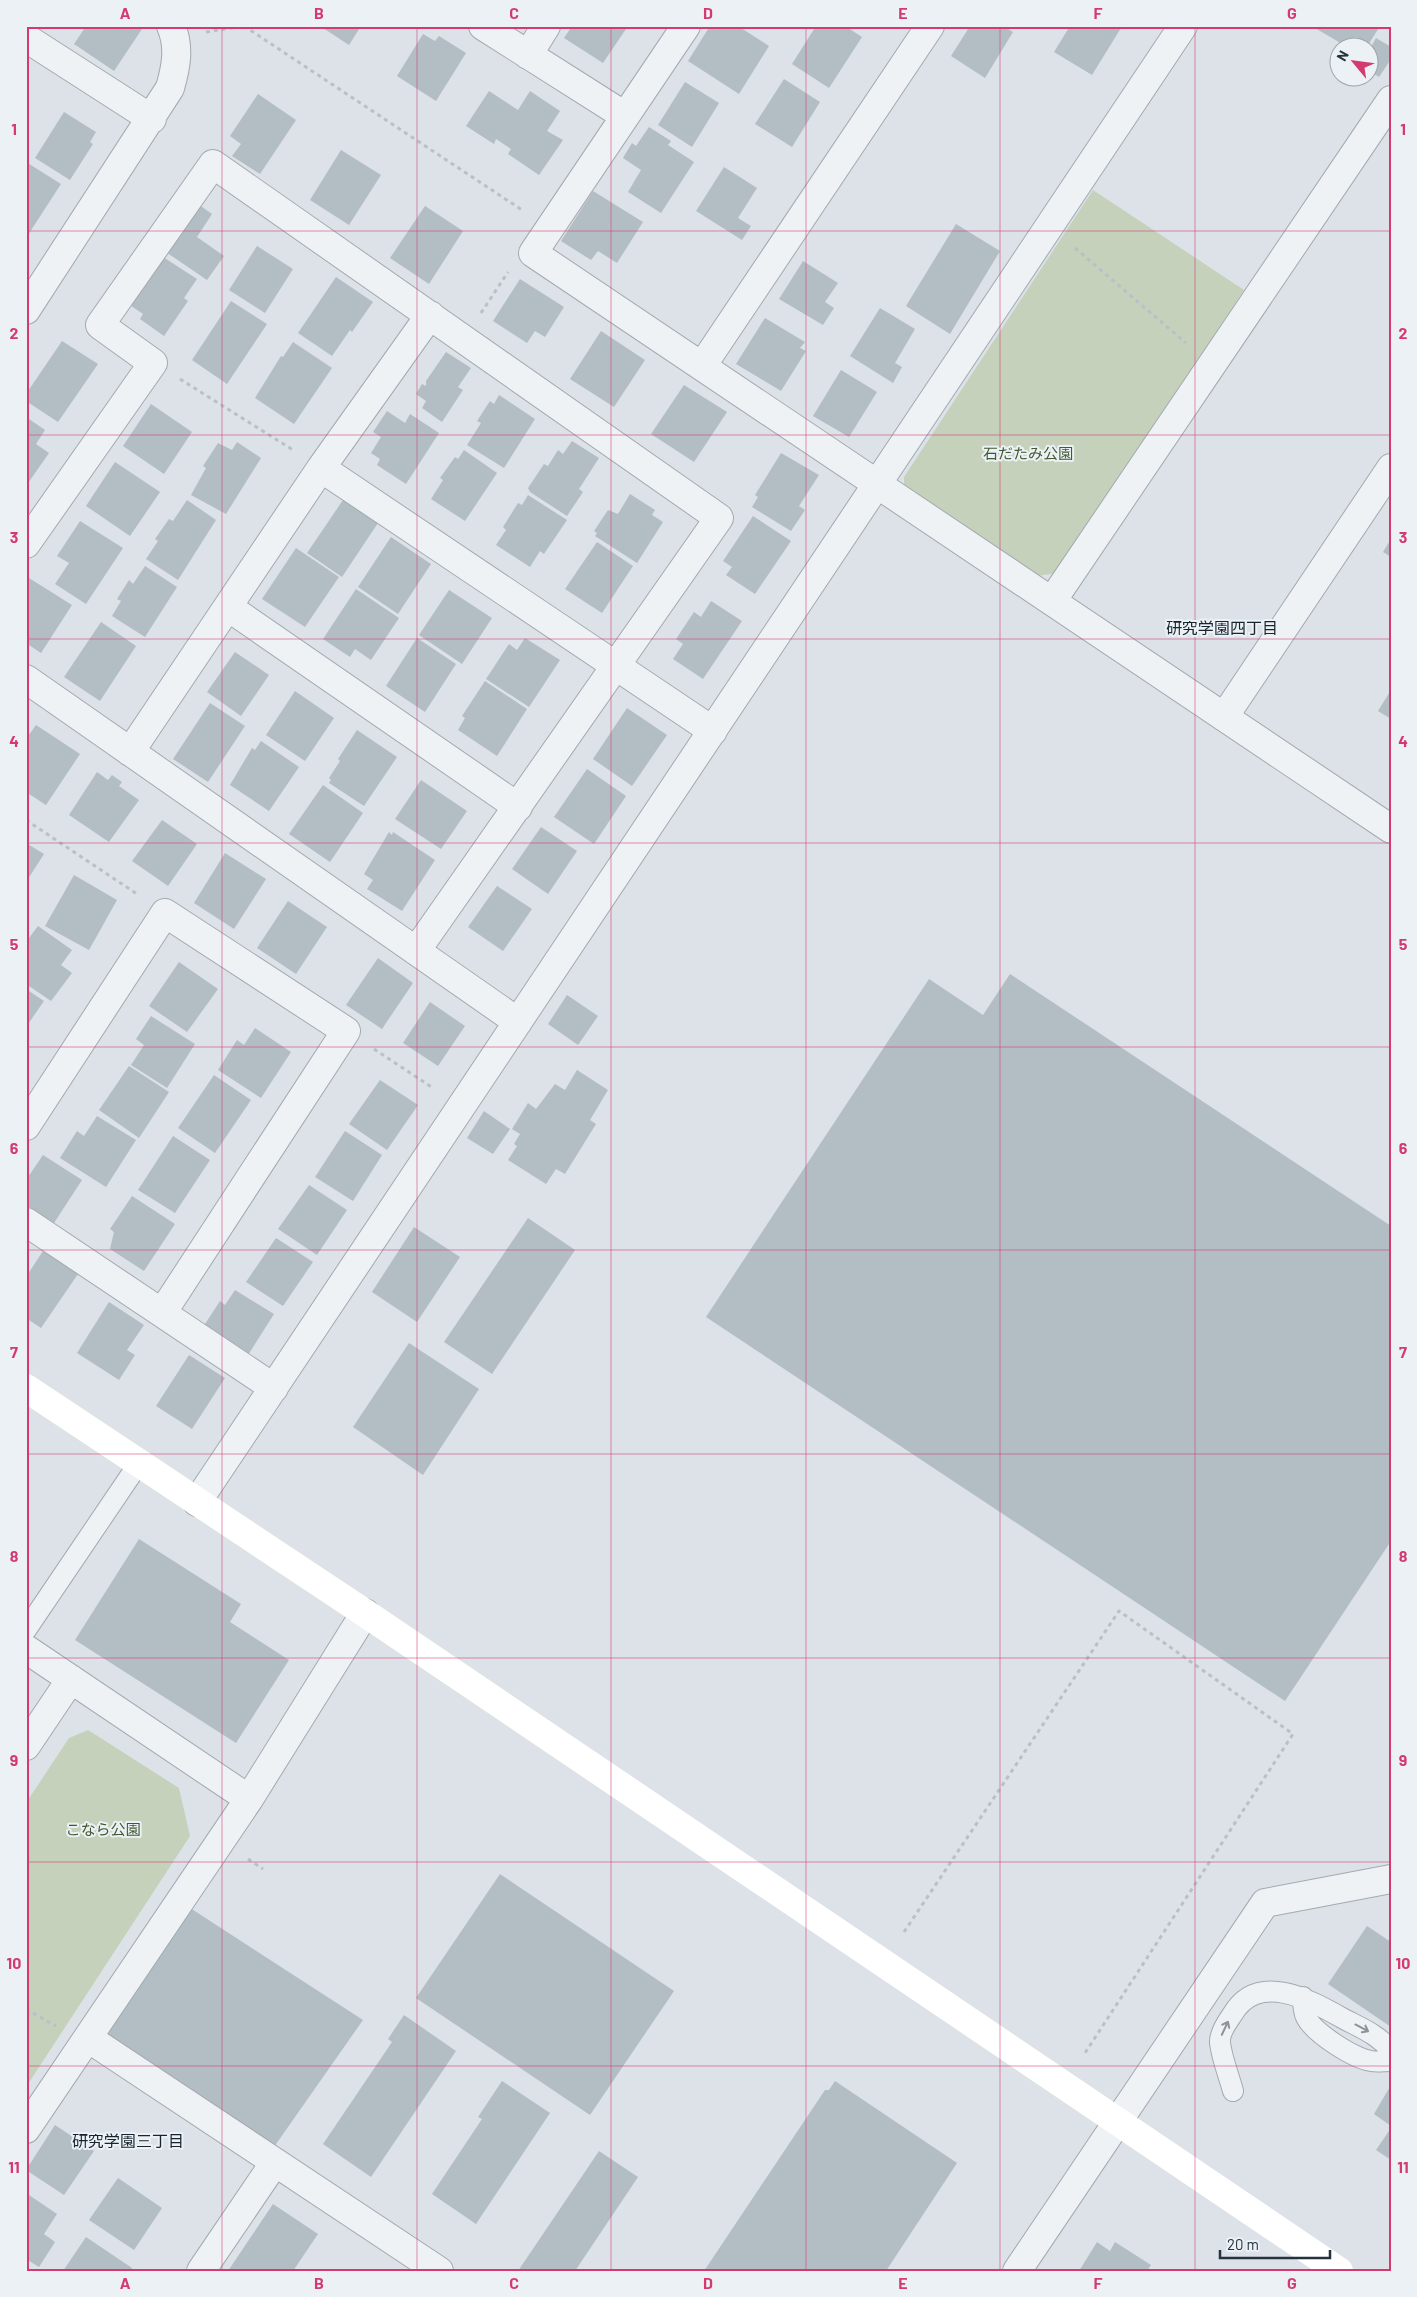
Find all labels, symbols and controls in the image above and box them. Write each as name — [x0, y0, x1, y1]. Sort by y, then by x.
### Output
text: A — [120, 3, 131, 22]
text: B — [314, 3, 324, 22]
text: C — [509, 3, 519, 22]
text: D — [703, 3, 713, 22]
text: E — [898, 3, 908, 22]
text: F — [1094, 3, 1103, 22]
text: G — [1287, 3, 1297, 22]
north arrow — [1330, 38, 1380, 88]
text: N — [1333, 47, 1352, 64]
text: 1 — [11, 119, 17, 138]
text: 1 — [1400, 119, 1406, 138]
text: 2 — [10, 323, 19, 342]
text: 2 — [1399, 323, 1408, 342]
park label: 石だたみ公園 — [983, 444, 1073, 462]
text: 3 — [10, 527, 18, 546]
text: 3 — [1399, 527, 1407, 546]
district label: 研究学園四丁目 — [1166, 618, 1278, 637]
text: 4 — [9, 731, 19, 750]
text: 4 — [1398, 731, 1408, 750]
text: 5 — [10, 934, 19, 953]
text: 5 — [1399, 934, 1408, 953]
text: 6 — [10, 1138, 19, 1157]
text: 6 — [1399, 1138, 1408, 1157]
text: 7 — [10, 1342, 18, 1361]
text: 7 — [1399, 1342, 1407, 1361]
text: 8 — [10, 1546, 19, 1565]
text: 8 — [1399, 1546, 1408, 1565]
text: 9 — [10, 1750, 18, 1769]
text: 9 — [1399, 1750, 1407, 1769]
park label: こなら公園 — [65, 1820, 141, 1838]
text: 10 — [7, 1953, 21, 1972]
text: 10 — [1396, 1953, 1410, 1972]
one-way arrow — [1221, 2021, 1231, 2036]
one-way arrow — [1354, 2024, 1369, 2034]
district label: 研究学園三丁目 — [72, 2131, 184, 2150]
text: 11 — [8, 2157, 20, 2176]
text: 11 — [1397, 2157, 1409, 2176]
scale bar — [1220, 2227, 1330, 2259]
text: 20 m — [1227, 2235, 1259, 2253]
text: A — [120, 2273, 131, 2292]
text: B — [314, 2273, 324, 2292]
text: C — [509, 2273, 519, 2292]
text: D — [703, 2273, 713, 2292]
text: E — [898, 2273, 908, 2292]
text: F — [1094, 2273, 1103, 2292]
text: G — [1287, 2273, 1297, 2292]

